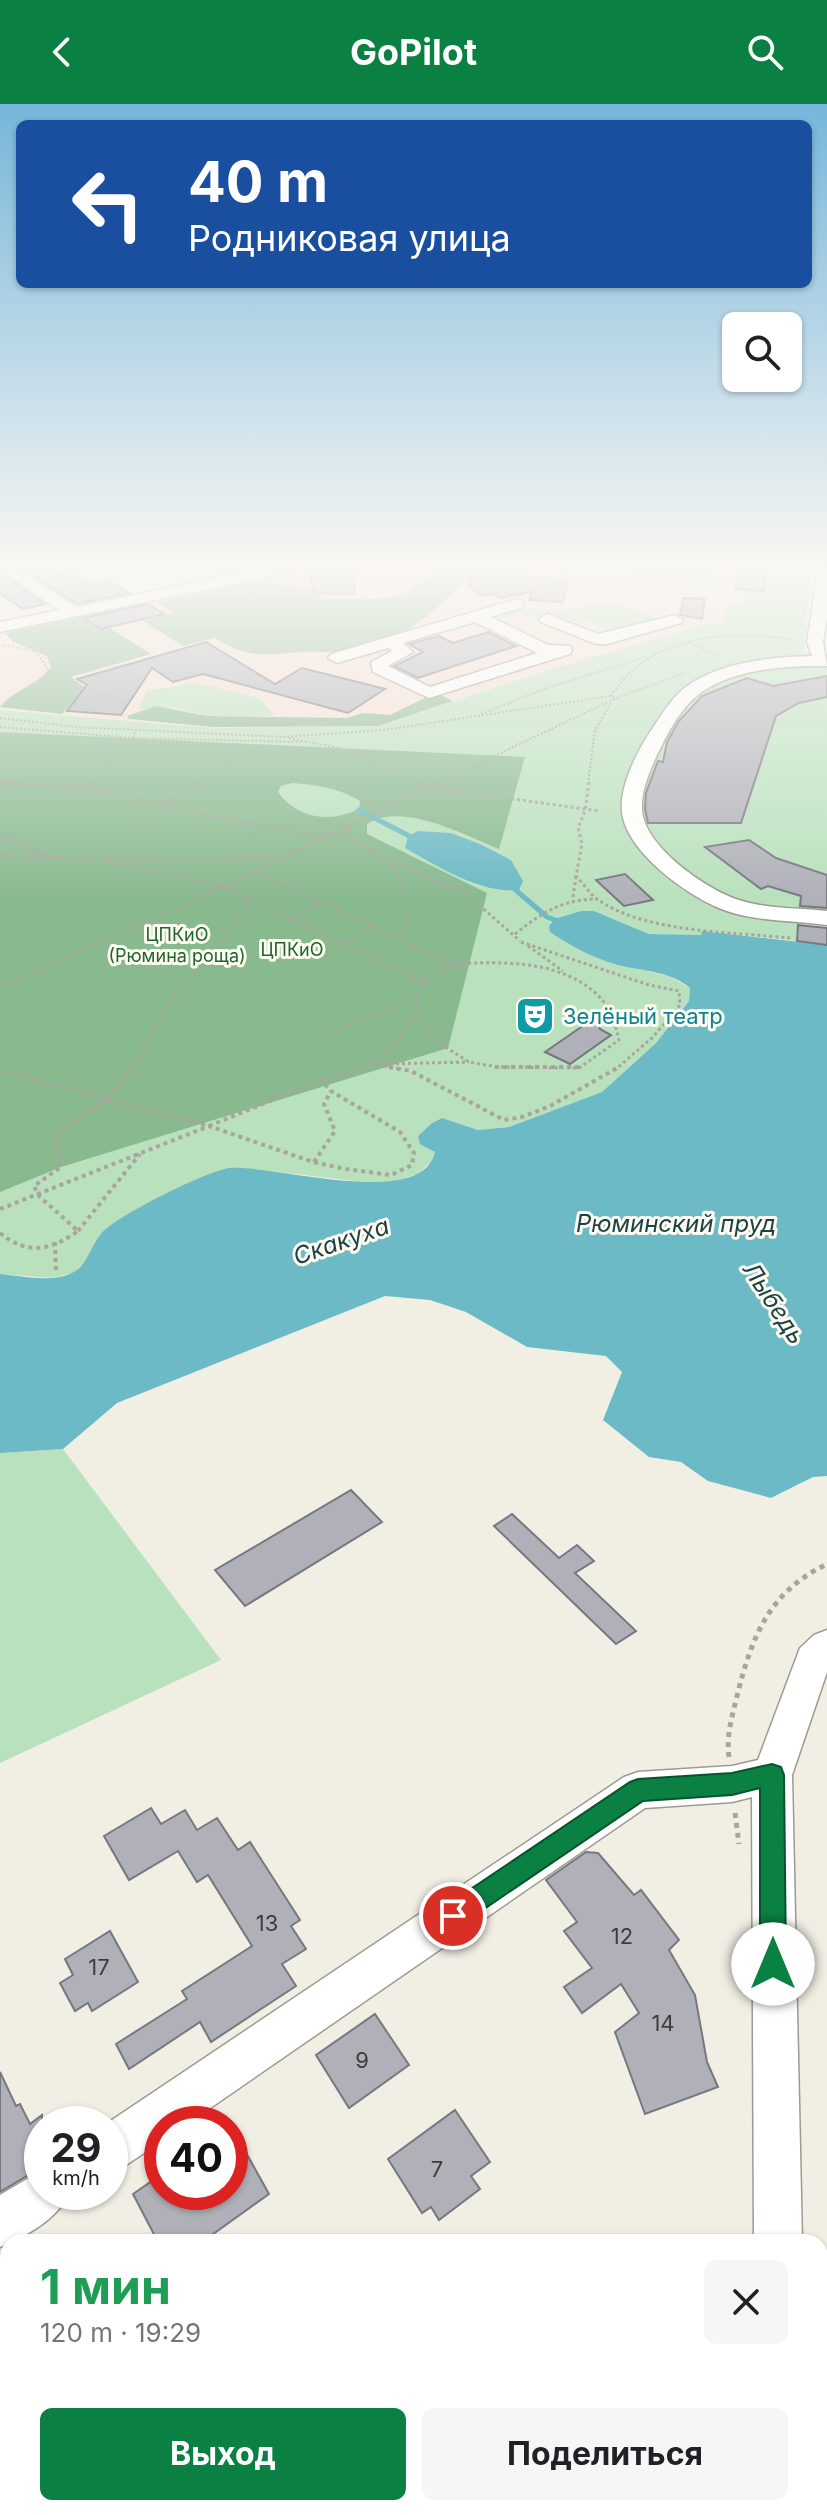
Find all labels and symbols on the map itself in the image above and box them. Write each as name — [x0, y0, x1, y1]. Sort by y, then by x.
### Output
park label: ЦПКиО (Рюмина роща) — [108, 924, 246, 966]
park label: ЦПКиО — [261, 939, 323, 960]
theatre icon: Зелёный театр — [514, 995, 556, 1037]
place label: Зелёный театр — [563, 1003, 723, 1029]
water label: Рюминский пруд — [576, 1209, 776, 1238]
water label: Скакуха — [289, 1211, 393, 1271]
water label: Лыбедь — [737, 1256, 811, 1350]
pin — [419, 1882, 487, 1950]
house number: 13 — [256, 1910, 278, 1936]
position arrow — [731, 1922, 815, 2006]
house number: 12 — [611, 1923, 633, 1949]
house number: 17 — [88, 1954, 110, 1980]
house number: 14 — [651, 2010, 675, 2036]
house number: 9 — [355, 2047, 369, 2073]
speed limit sign: 40 — [144, 2106, 248, 2210]
house number: 7 — [431, 2156, 443, 2182]

